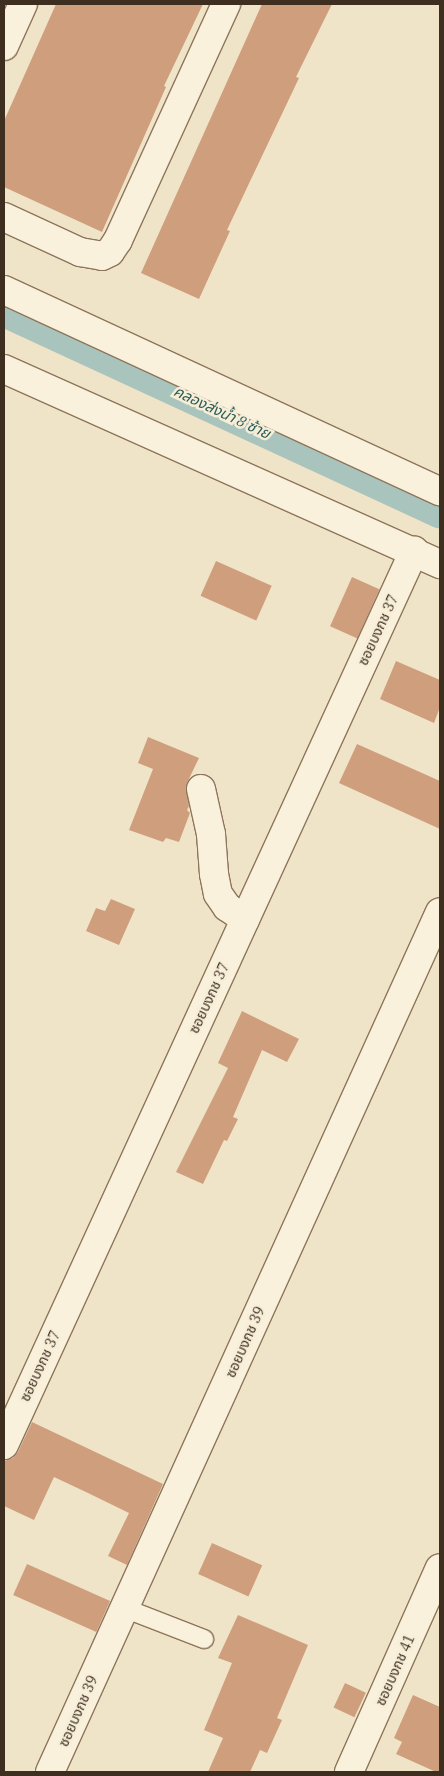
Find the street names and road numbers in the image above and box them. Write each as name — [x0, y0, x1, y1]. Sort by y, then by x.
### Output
street label: ซอยบงกช 37 — [354, 592, 402, 668]
street label: ซอยบงกช 37 — [185, 960, 233, 1036]
street label: ซอยบงกช 39 — [222, 1304, 268, 1380]
street label: ซอยบงกช 37 — [16, 1328, 64, 1404]
street label: ซอยบงกช 41 — [372, 1632, 418, 1708]
street label: ซอยบงกช 39 — [55, 1673, 101, 1749]

